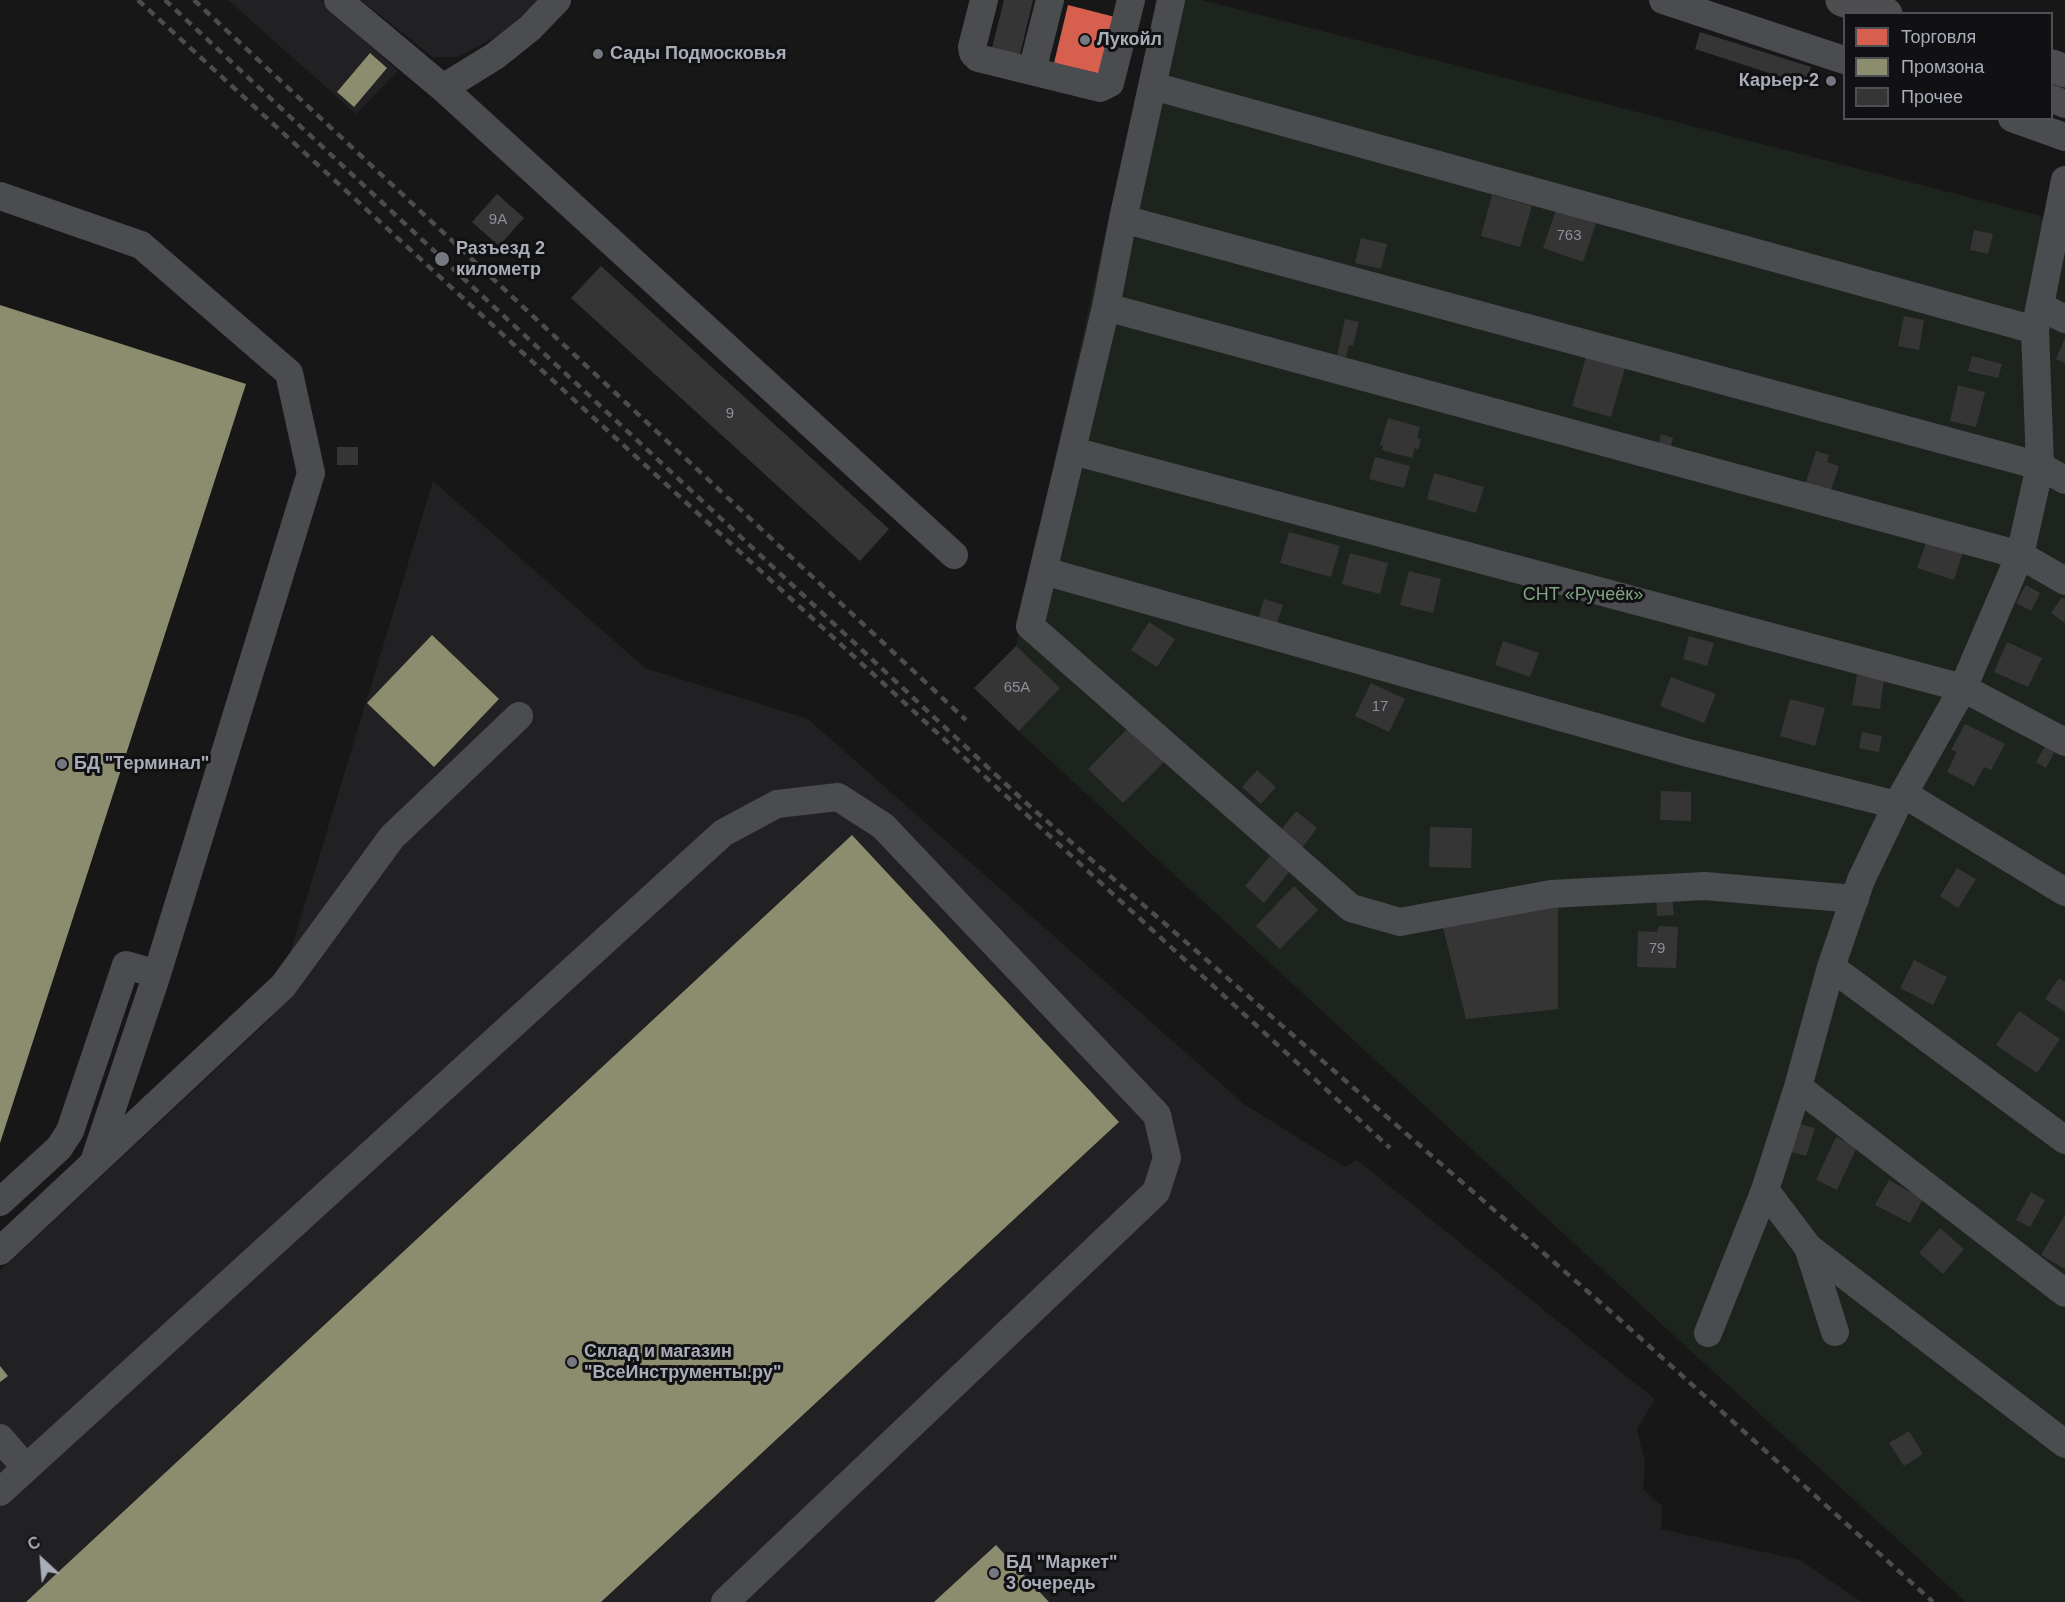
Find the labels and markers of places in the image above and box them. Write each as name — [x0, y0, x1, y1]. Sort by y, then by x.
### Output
place label: Лукойл — [1097, 29, 1162, 51]
marker: Лукойл — [1078, 33, 1092, 47]
place label: Сады Подмосковья — [610, 43, 786, 65]
marker: Сады Подмосковья — [591, 47, 605, 61]
place label: Карьер-2 — [1739, 70, 1819, 92]
marker: Карьер-2 — [1824, 74, 1838, 88]
place label: Разъезд 2 километр — [456, 238, 545, 280]
marker: Разъезд 2 километр — [433, 250, 451, 268]
place label: БД "Терминал" — [74, 753, 209, 775]
marker: БД "Терминал" — [55, 757, 69, 771]
place label: Склад и магазин "ВсеИнструменты.ру" — [584, 1341, 781, 1384]
marker: Склад и магазин "ВсеИнструменты.ру" — [565, 1355, 579, 1369]
place label: БД "Маркет" 3 очередь — [1006, 1552, 1118, 1594]
marker: БД "Маркет" 3 очередь — [987, 1566, 1001, 1580]

